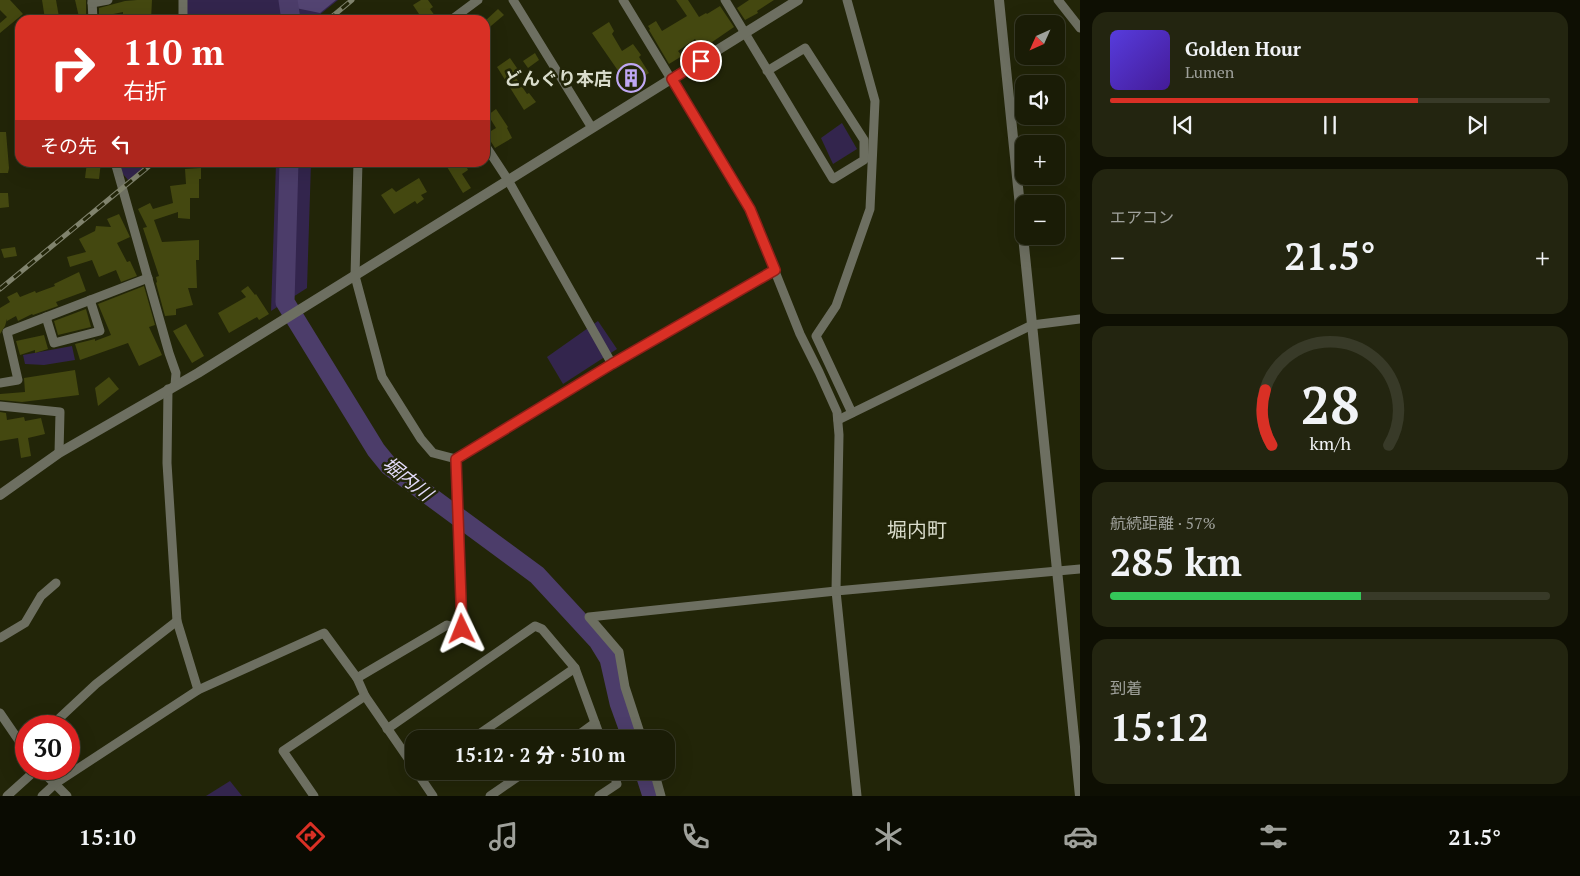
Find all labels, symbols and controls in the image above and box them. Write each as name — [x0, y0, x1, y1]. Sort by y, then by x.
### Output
north arrow — [1015, 15, 1065, 65]
map controls — [1015, 15, 1065, 245]
text: 110 m — [123, 29, 224, 75]
icon: right — [40, 35, 105, 100]
text: Golden Hour — [1185, 36, 1301, 61]
pin — [680, 40, 722, 82]
icon: arrive — [687, 47, 715, 75]
text: Lumen — [1185, 61, 1234, 83]
building icon: どんぐり本店 — [616, 63, 646, 93]
place label: どんぐり本店 — [504, 66, 612, 90]
button: sound — [1015, 75, 1065, 125]
text: 右折 — [123, 76, 167, 105]
icon: previous — [1169, 111, 1197, 139]
icon: pause — [1316, 111, 1344, 139]
icon: next — [1463, 111, 1491, 139]
icon: left — [107, 130, 135, 158]
text: その先 — [40, 133, 97, 158]
button: + — [1015, 135, 1065, 185]
button: − — [1015, 195, 1065, 245]
text: エアコン — [1110, 206, 1174, 228]
text: 21.5° — [1284, 231, 1376, 281]
text: − — [1110, 239, 1125, 276]
text: + — [1535, 239, 1550, 276]
text: 28 — [1301, 370, 1359, 439]
text: km/h — [1309, 431, 1351, 455]
water label: 堀内川 — [378, 450, 440, 507]
text: 航続距離 · 57% — [1110, 512, 1216, 534]
district label: 堀内町 — [887, 516, 947, 543]
text: 285 km — [1110, 537, 1242, 587]
position arrow — [435, 602, 487, 654]
text: 到着 — [1110, 677, 1142, 699]
text: 15:12 — [1110, 702, 1209, 752]
speed limit sign: 30 — [15, 715, 80, 780]
text: 15:12 · 2 分 · 510 m — [455, 742, 625, 767]
icon: directions — [293, 819, 328, 854]
icon: music — [486, 819, 521, 854]
icon: phone — [678, 819, 713, 854]
icon: climate — [871, 819, 906, 854]
icon: car — [1063, 819, 1098, 854]
icon: filters — [1256, 819, 1291, 854]
text: 15:10 — [79, 822, 136, 851]
text: 21.5° — [1448, 822, 1501, 851]

